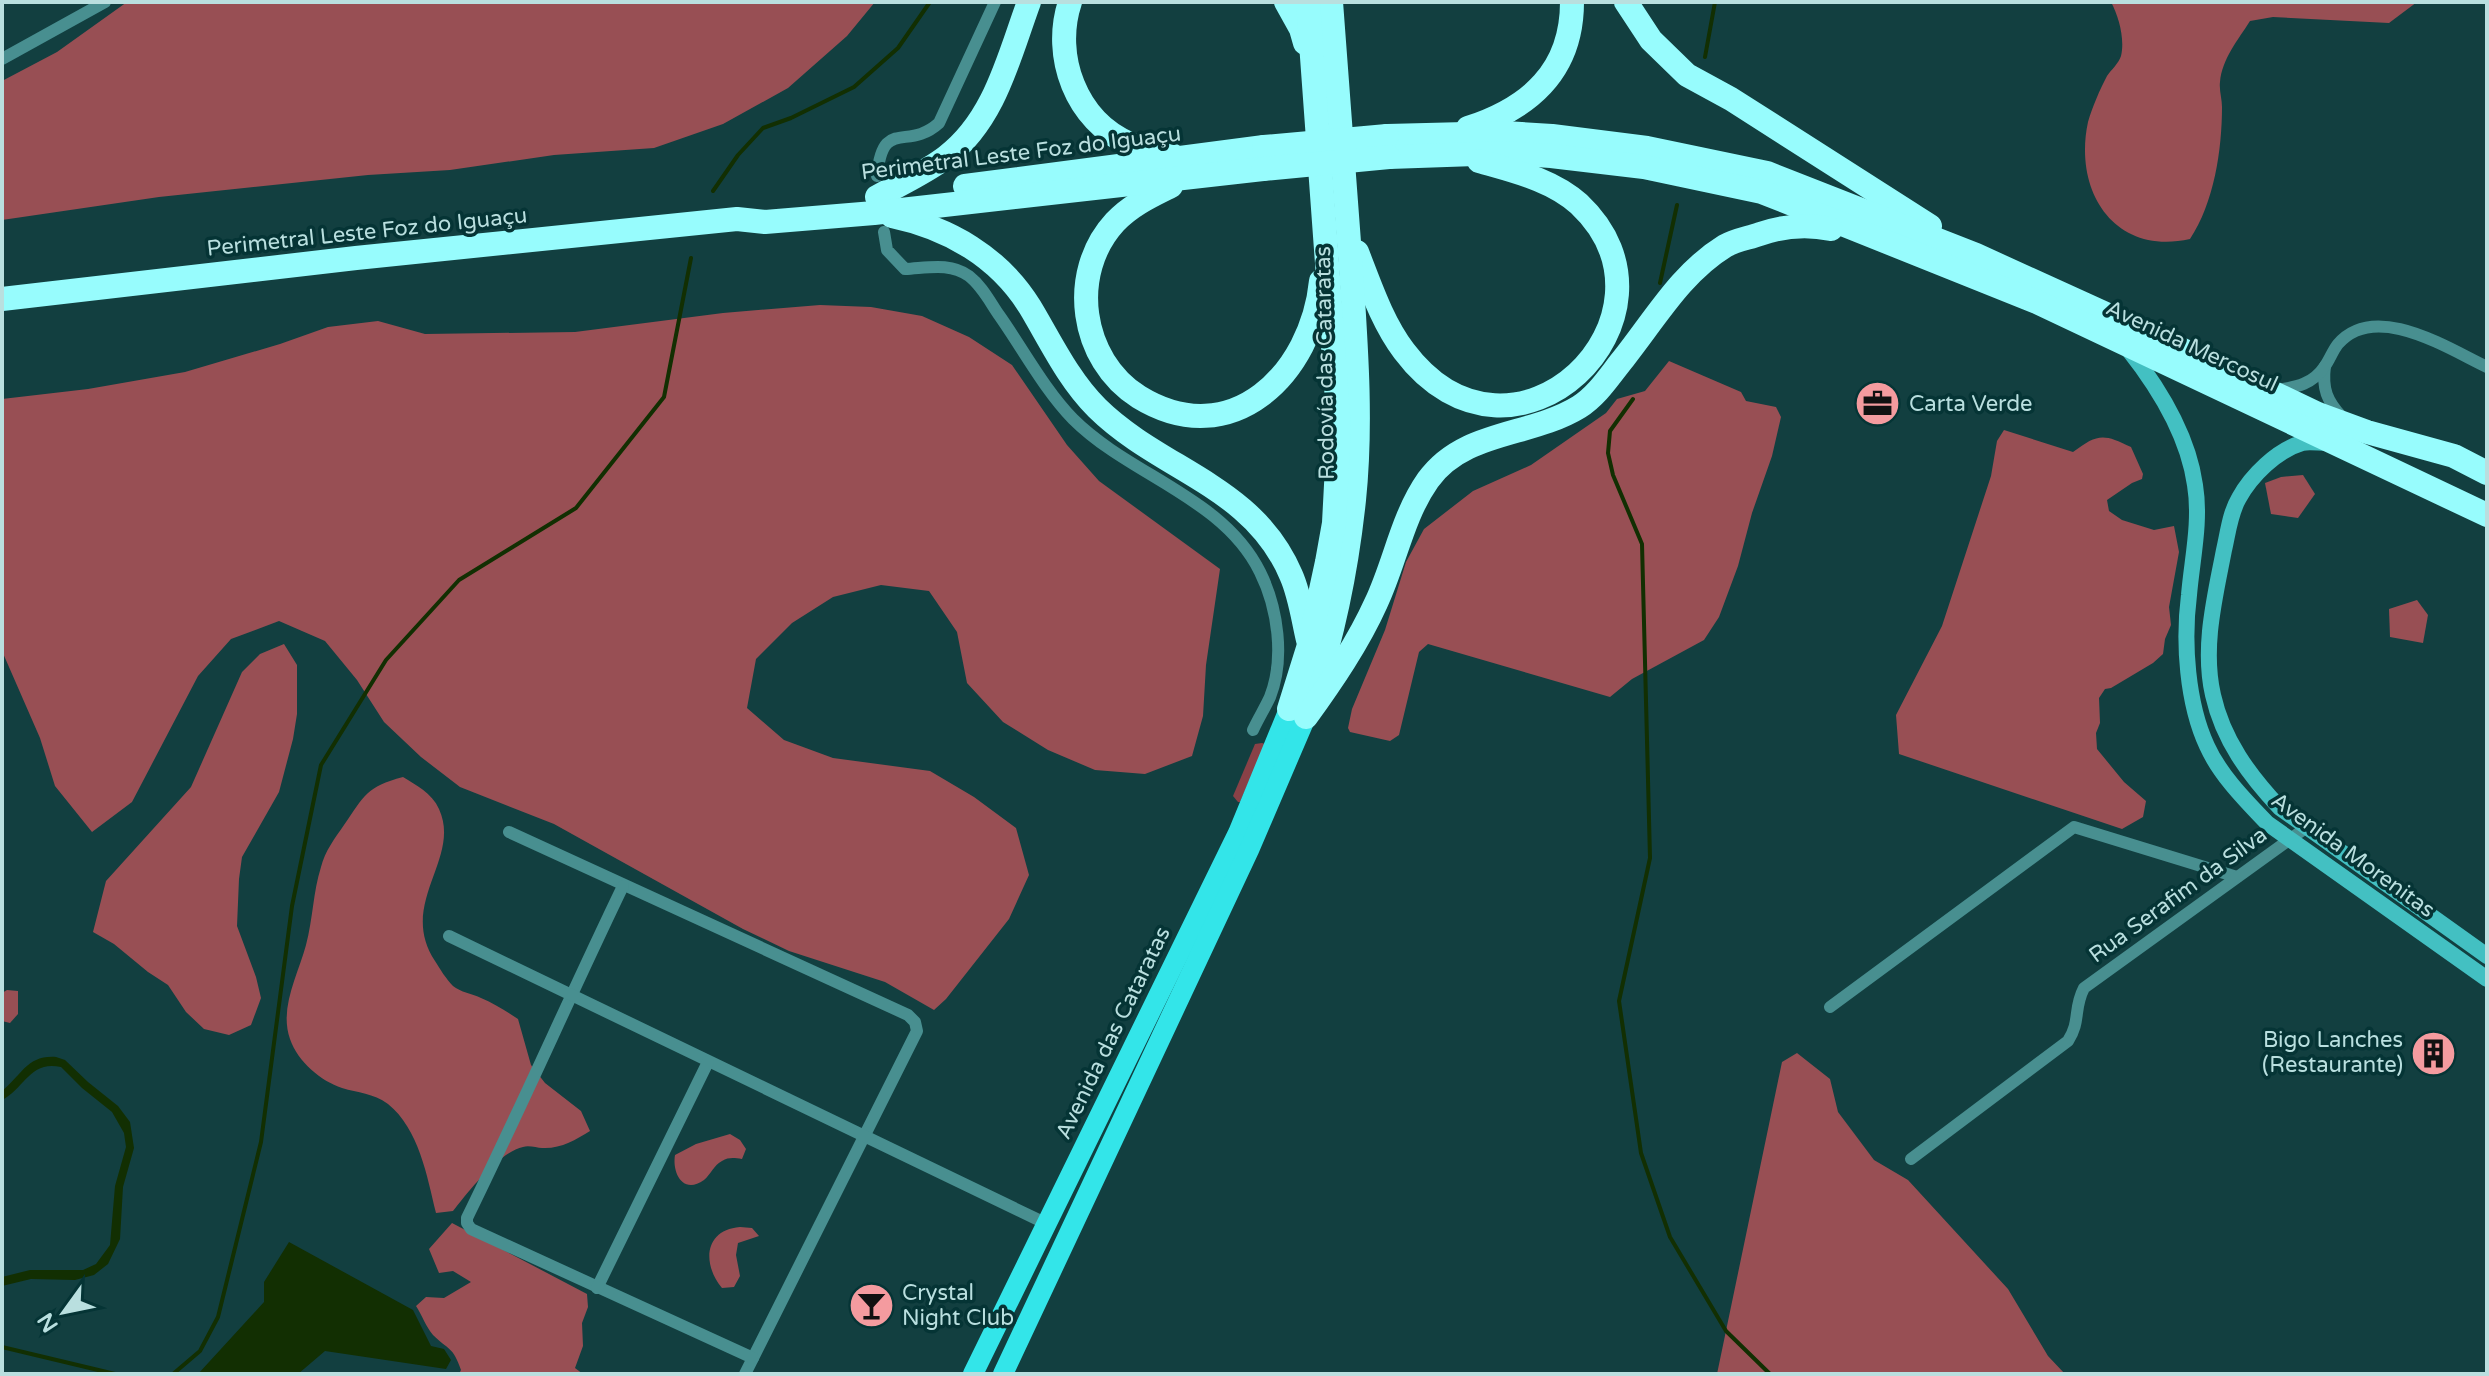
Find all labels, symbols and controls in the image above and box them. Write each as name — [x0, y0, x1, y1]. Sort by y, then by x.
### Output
street label: Perimetral Leste Foz do Iguaçu — [860, 120, 1182, 186]
street label: Perimetral Leste Foz do Iguaçu — [205, 202, 529, 262]
street label: Rodovía das Cataratas — [1310, 246, 1340, 480]
street label: Avenida Mercosul — [2102, 295, 2282, 397]
office icon: Carta Verde — [1854, 380, 1902, 428]
place label: Carta Verde — [1909, 391, 2033, 417]
street label: Avenida Morenitas — [2266, 787, 2440, 923]
street label: Rua Serafim da Silva — [2084, 822, 2272, 968]
street label: Avenida das Cataratas — [1050, 923, 1176, 1143]
place label: Bigo Lanches (Restaurante) — [2262, 1027, 2403, 1078]
building icon: Bigo Lanches (Restaurante) — [2410, 1029, 2458, 1077]
north arrow — [24, 1272, 104, 1352]
place label: Crystal Night Club — [902, 1280, 1014, 1331]
bar icon: Crystal Night Club — [847, 1282, 895, 1330]
text: N — [32, 1308, 64, 1337]

